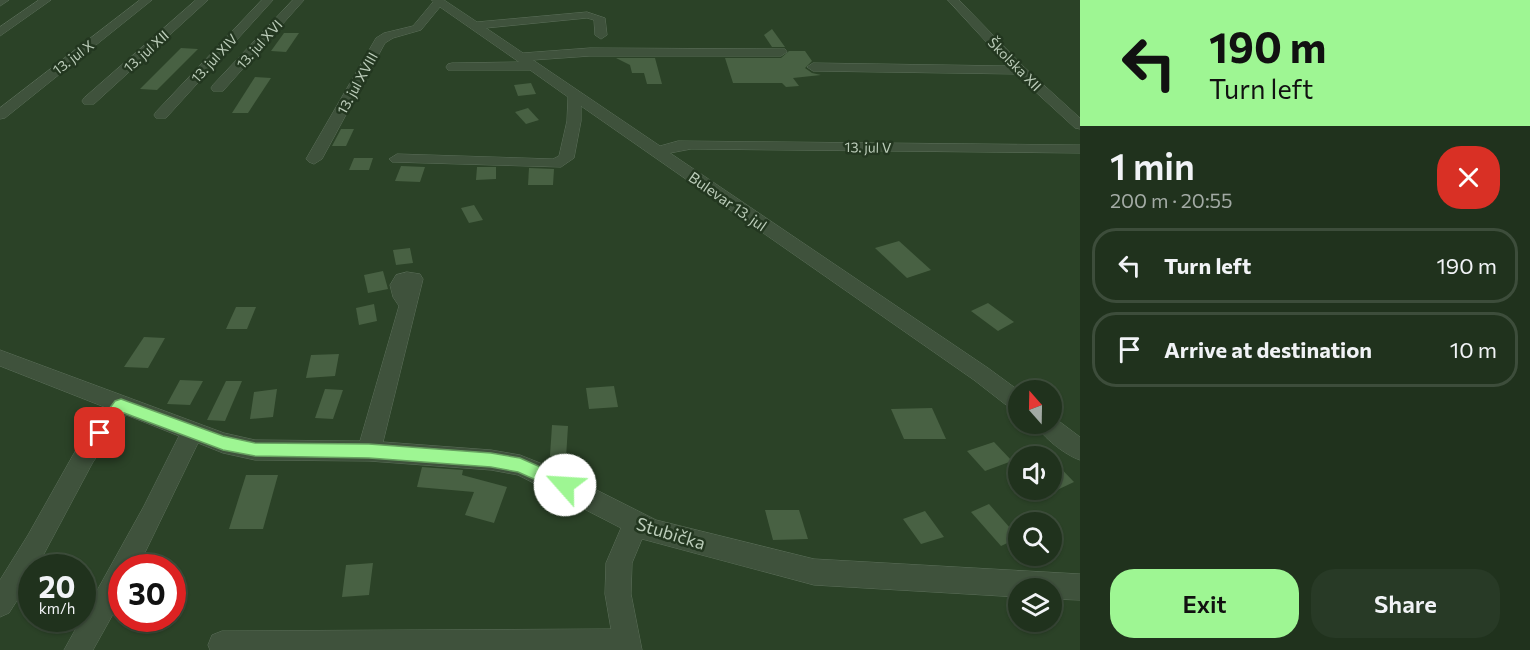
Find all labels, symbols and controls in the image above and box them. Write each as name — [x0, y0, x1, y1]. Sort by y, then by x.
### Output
street label: 13. jul XVI — [232, 16, 286, 72]
text: 190 m — [1209, 20, 1327, 72]
icon: left — [1110, 24, 1188, 102]
street label: 13. jul XII — [120, 26, 172, 76]
street label: 13. jul XIV — [187, 30, 241, 86]
street label: Školska XII — [985, 34, 1045, 94]
street label: 13. jul X — [49, 36, 97, 78]
street label: 13. jul XVIII — [333, 49, 381, 117]
text: Turn left — [1209, 72, 1313, 105]
street label: 13. jul V — [844, 138, 892, 156]
text: 1 min — [1110, 143, 1195, 187]
button: close — [1437, 146, 1500, 209]
street label: Bulevar 13. jul — [686, 168, 770, 234]
text: 200 m · 20:55 — [1110, 188, 1233, 212]
icon: left — [1113, 249, 1146, 282]
text: Turn left — [1164, 252, 1251, 279]
text: 190 m — [1436, 252, 1497, 279]
icon: arrive — [1113, 333, 1146, 366]
text: Arrive at destination — [1164, 336, 1372, 363]
text: 10 m — [1450, 336, 1497, 363]
north arrow — [1008, 380, 1062, 434]
map controls — [1008, 380, 1062, 632]
pin — [74, 407, 125, 458]
icon: arrive — [83, 416, 116, 449]
button: sound — [1008, 446, 1062, 500]
position arrow — [533, 453, 597, 517]
street label: Stubička — [634, 512, 708, 554]
button: search — [1008, 512, 1062, 566]
speed limit sign: 30 — [108, 554, 186, 632]
text: 20 — [39, 567, 75, 604]
button: Exit — [1110, 569, 1299, 638]
button: Share — [1311, 569, 1500, 638]
button: layers — [1008, 578, 1062, 632]
text: km/h — [39, 599, 75, 617]

